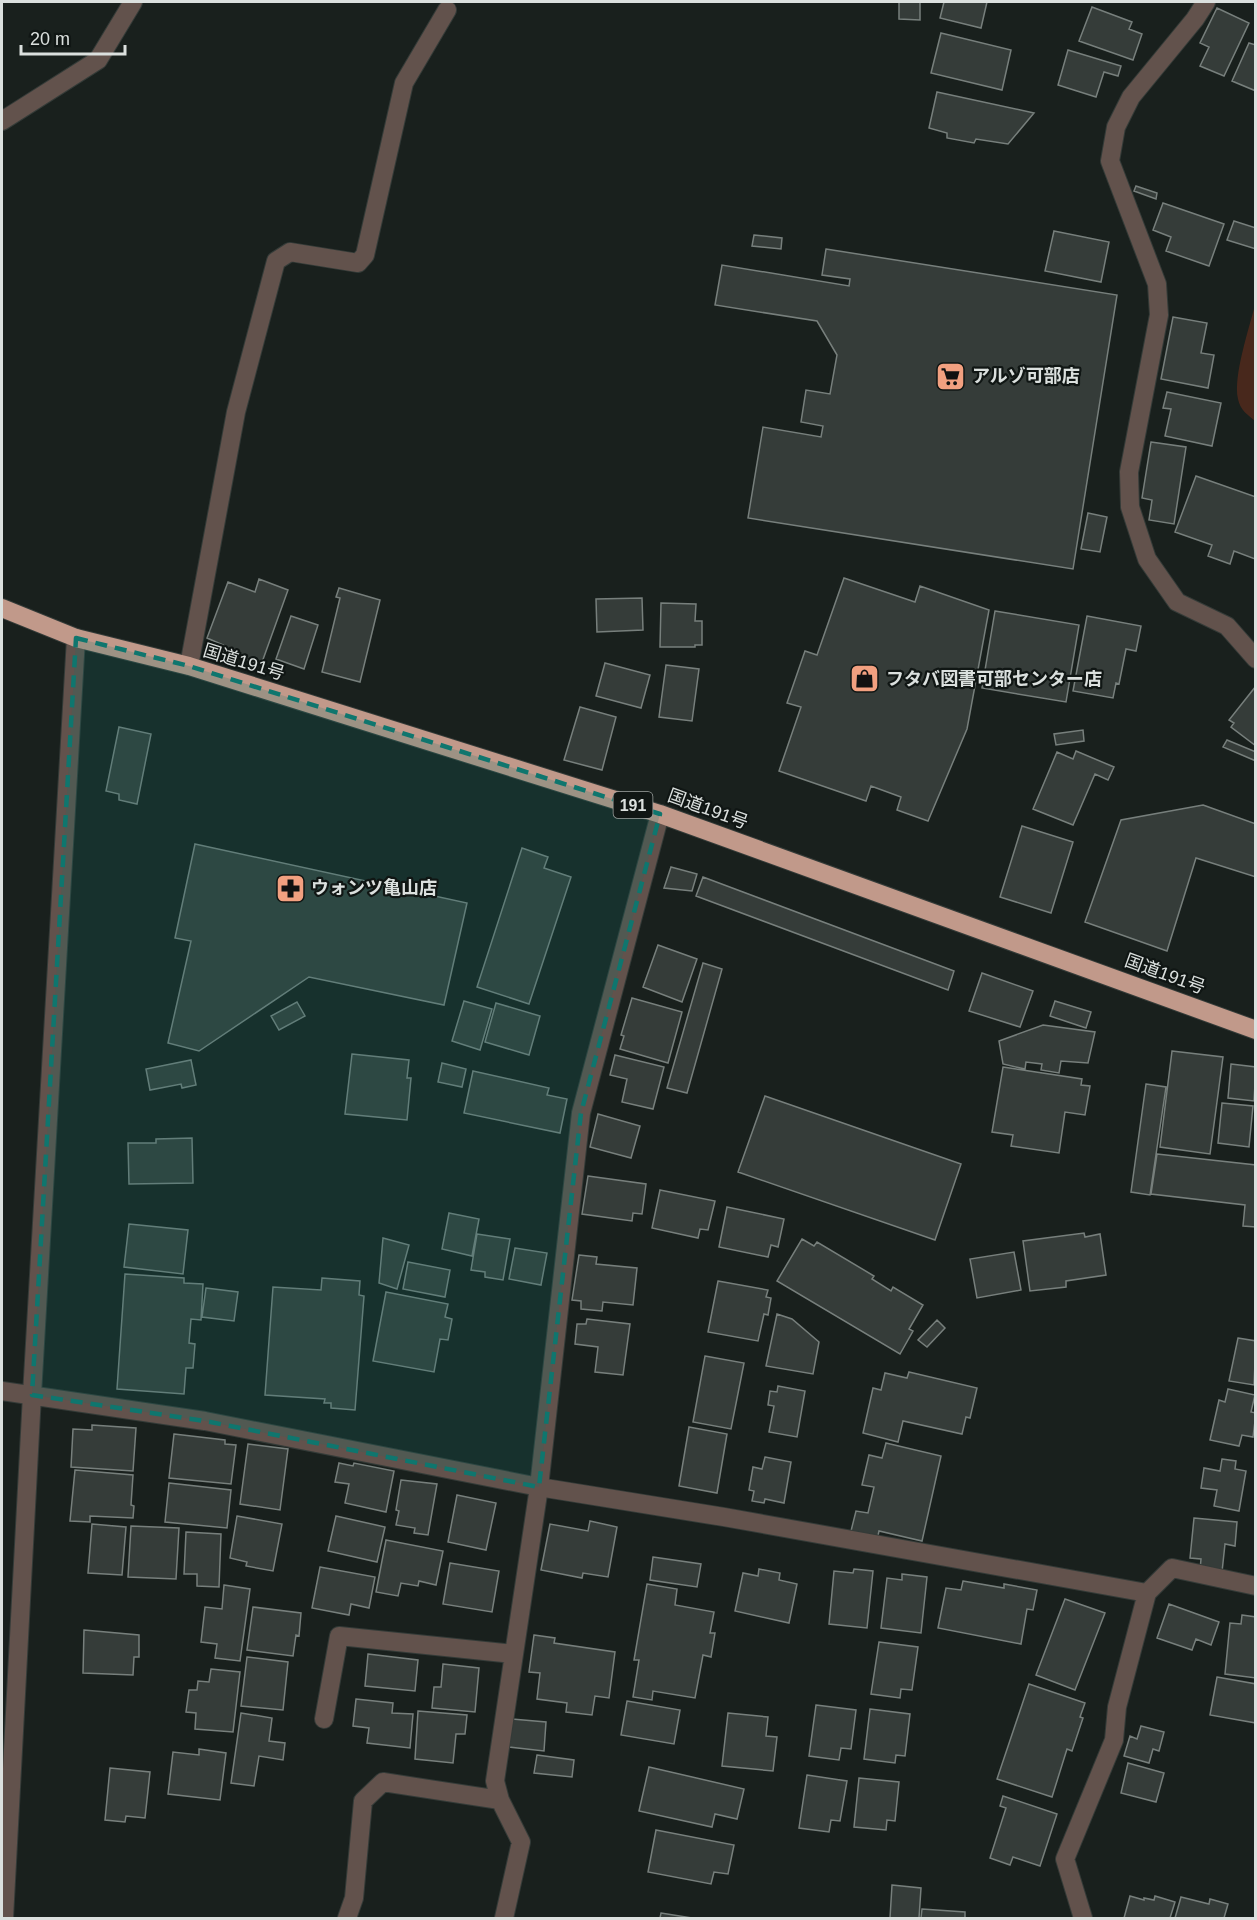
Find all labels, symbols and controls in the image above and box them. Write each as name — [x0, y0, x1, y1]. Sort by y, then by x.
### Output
scale bar — [21, 18, 124, 56]
text: 20 m — [30, 29, 70, 49]
supermarket icon: アルゾ可部店 — [935, 360, 967, 392]
place label: アルゾ可部店 — [972, 366, 1080, 386]
street label: 国道191号 — [201, 640, 287, 684]
shop icon: フタバ図書可部センター店 — [849, 663, 881, 695]
place label: フタバ図書可部センター店 — [886, 669, 1102, 689]
street label: 国道191号 — [665, 785, 751, 833]
road number: 191 — [614, 792, 652, 818]
pharmacy icon: ウォンツ亀山店 — [274, 872, 306, 904]
place label: ウォンツ亀山店 — [311, 877, 437, 898]
street label: 国道191号 — [1122, 950, 1208, 998]

